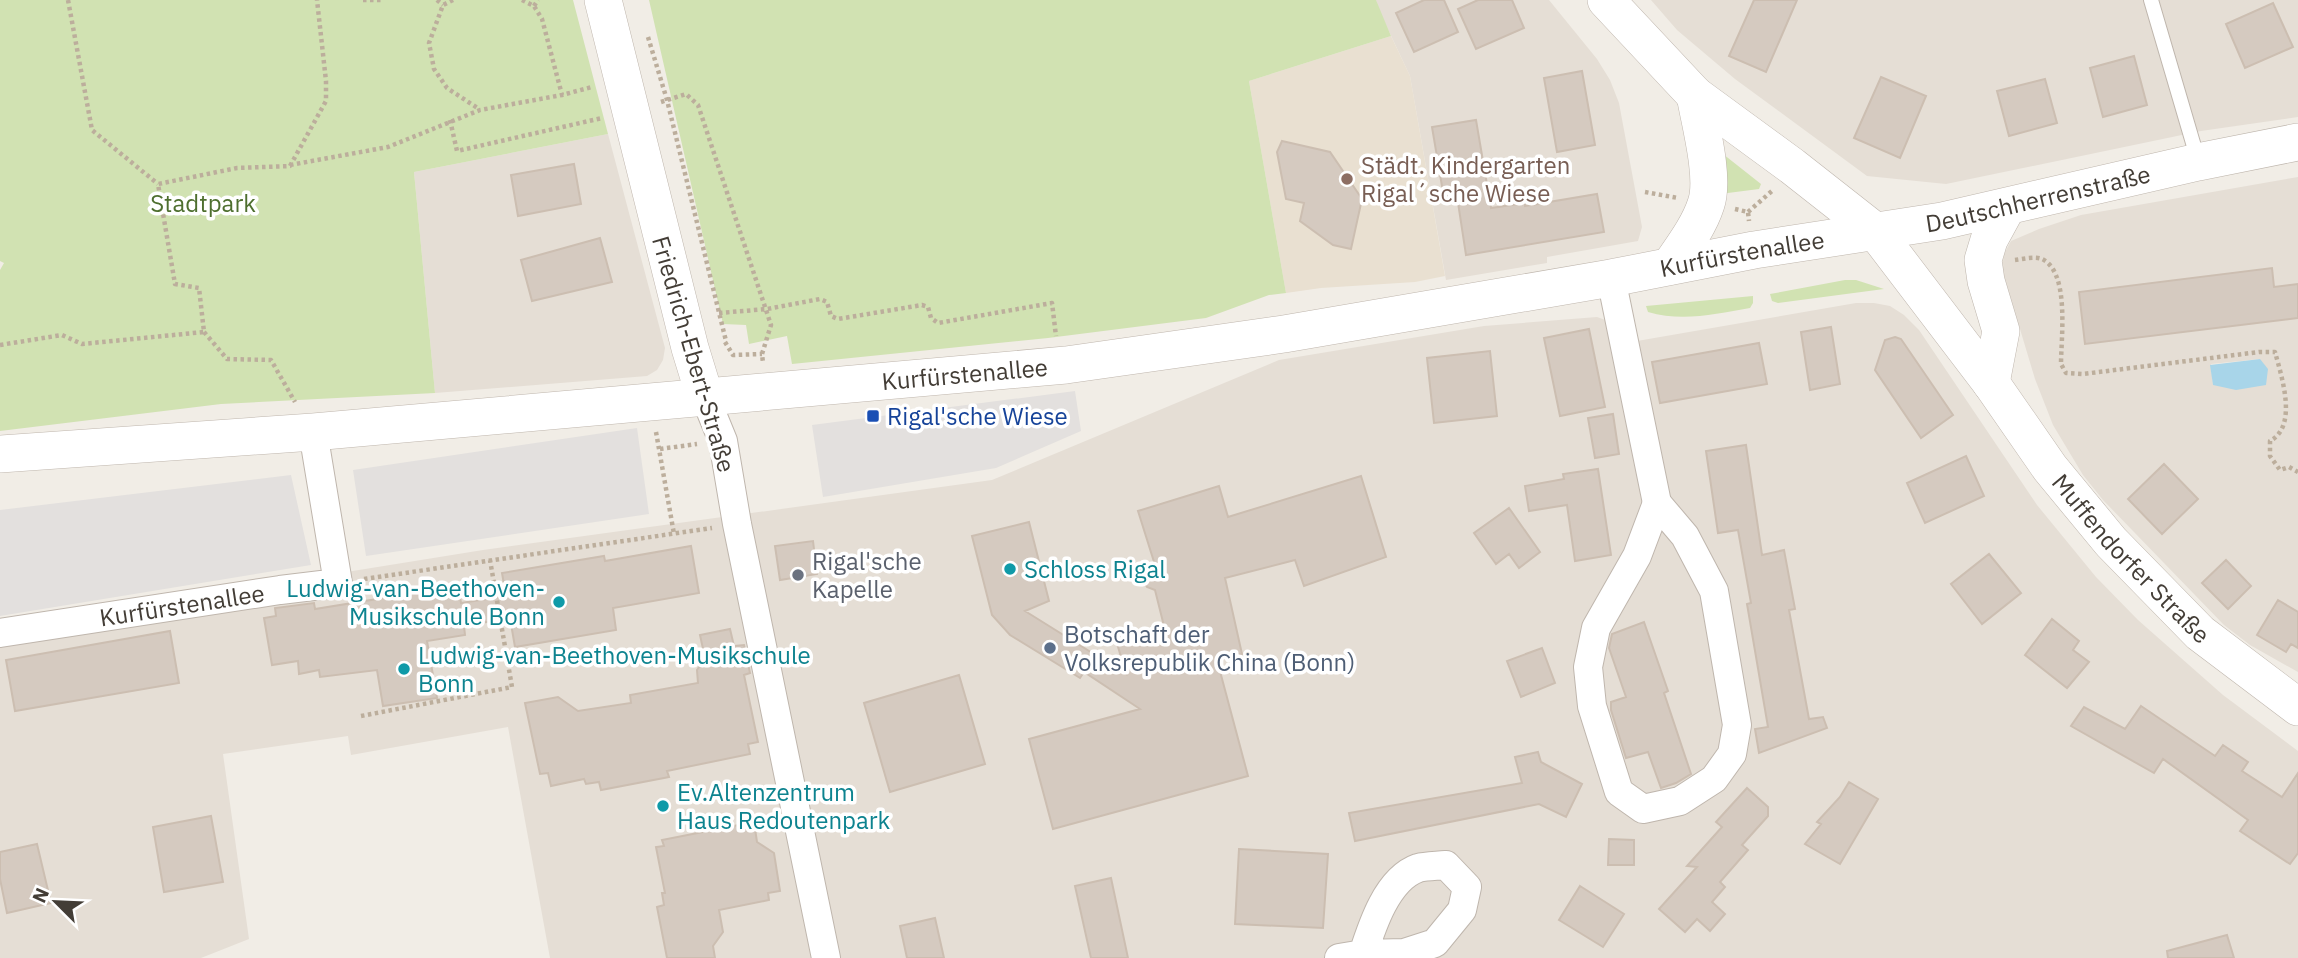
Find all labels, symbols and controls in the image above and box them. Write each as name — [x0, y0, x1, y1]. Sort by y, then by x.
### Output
place label: Städt. Kindergarten Rigal´sche Wiese — [1361, 149, 1570, 209]
street label: Deutschherrenstraße — [1923, 157, 2154, 239]
marker: Städt. Kindergarten Rigal´sche Wiese — [1339, 171, 1355, 187]
park label: Stadtpark — [150, 187, 256, 219]
street label: Kurfürstenallee — [1657, 223, 1826, 284]
street label: Friedrich-Ebert-Straße — [645, 232, 743, 476]
street label: Kurfürstenallee — [880, 351, 1049, 397]
place label: Rigal'sche Wiese — [887, 400, 1068, 432]
marker: Rigal'sche Wiese — [865, 408, 881, 424]
street label: Muffendorfer Straße — [2045, 467, 2216, 651]
place label: Rigal'sche Kapelle — [812, 545, 922, 605]
place label: Schloss Rigal — [1024, 553, 1166, 585]
marker: Schloss Rigal — [1002, 561, 1018, 577]
marker: Rigal'sche Kapelle — [790, 567, 806, 583]
place label: Ludwig-van-Beethoven- Musikschule Bonn — [286, 572, 545, 632]
street label: Kurfürstenallee — [97, 577, 267, 634]
marker: Ludwig-van-Beethoven- Musikschule Bonn — [551, 594, 567, 610]
place label: Botschaft der Volksrepublik China (Bonn) — [1064, 618, 1355, 678]
place label: Ludwig-van-Beethoven-Musikschule Bonn — [418, 639, 811, 699]
marker: Botschaft der Volksrepublik China (Bonn) — [1042, 640, 1058, 656]
marker: Ludwig-van-Beethoven-Musikschule Bonn — [396, 661, 412, 677]
place label: Ev.Altenzentrum Haus Redoutenpark — [677, 776, 891, 836]
marker: Ev.Altenzentrum Haus Redoutenpark — [655, 798, 671, 814]
north arrow — [21, 867, 91, 937]
text: N — [27, 884, 54, 906]

